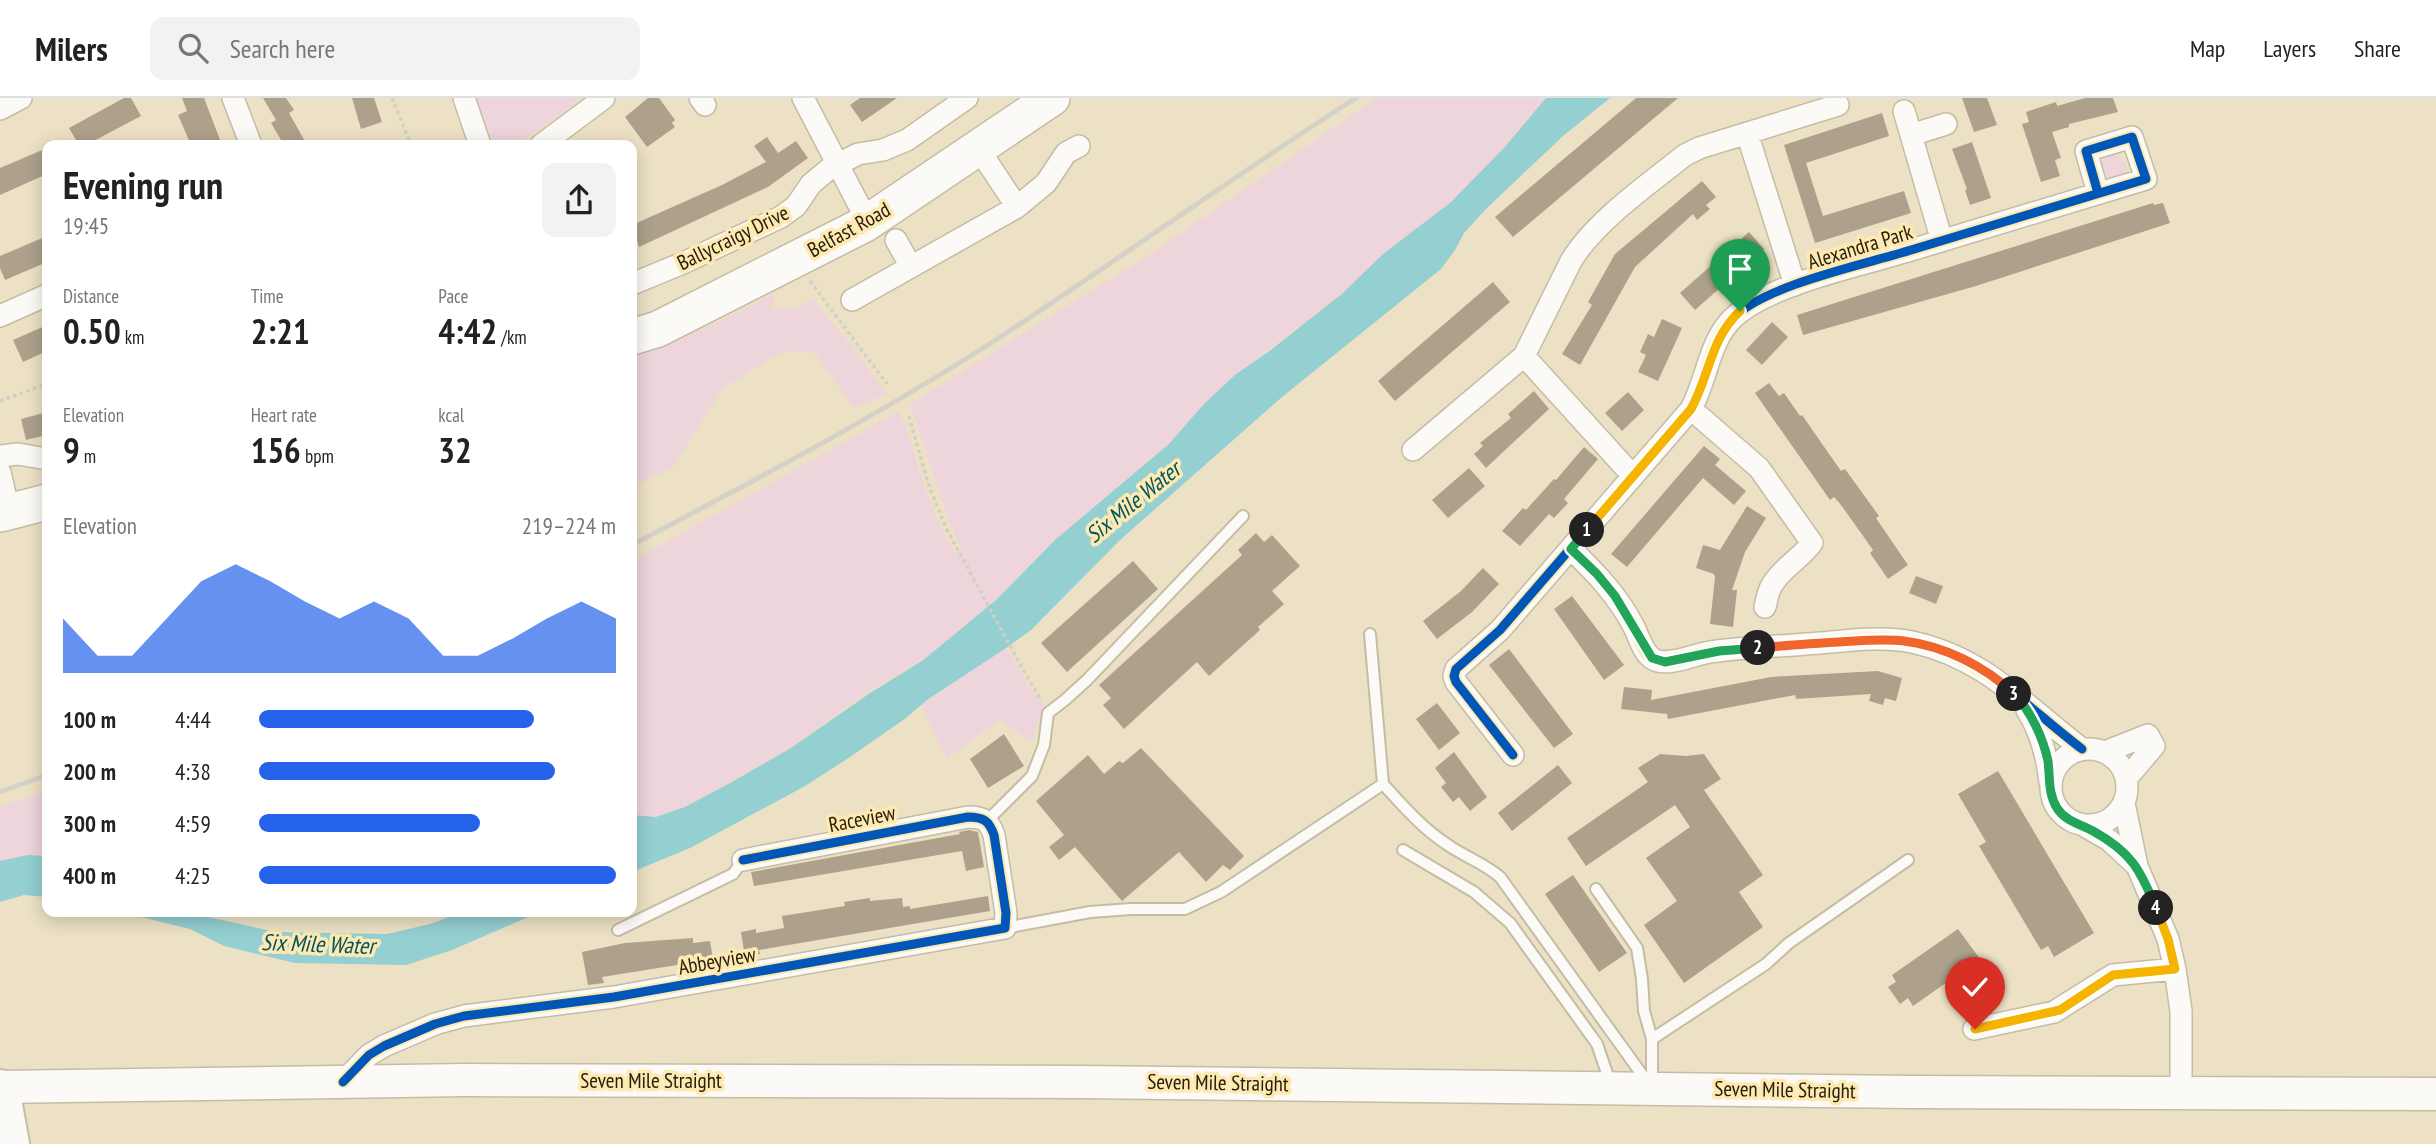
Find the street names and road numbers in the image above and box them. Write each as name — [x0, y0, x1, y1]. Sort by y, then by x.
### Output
street label: Belfast Road — [803, 196, 895, 263]
street label: Ballycraigy Drive — [672, 199, 793, 276]
street label: Alexandra Park — [1804, 218, 1916, 275]
street label: Raceview — [826, 799, 898, 838]
street label: Abbeyview — [676, 940, 758, 981]
street label: Seven Mile Straight — [580, 1067, 722, 1094]
street label: Seven Mile Straight — [1147, 1068, 1289, 1097]
street label: Seven Mile Straight — [1714, 1075, 1856, 1104]

